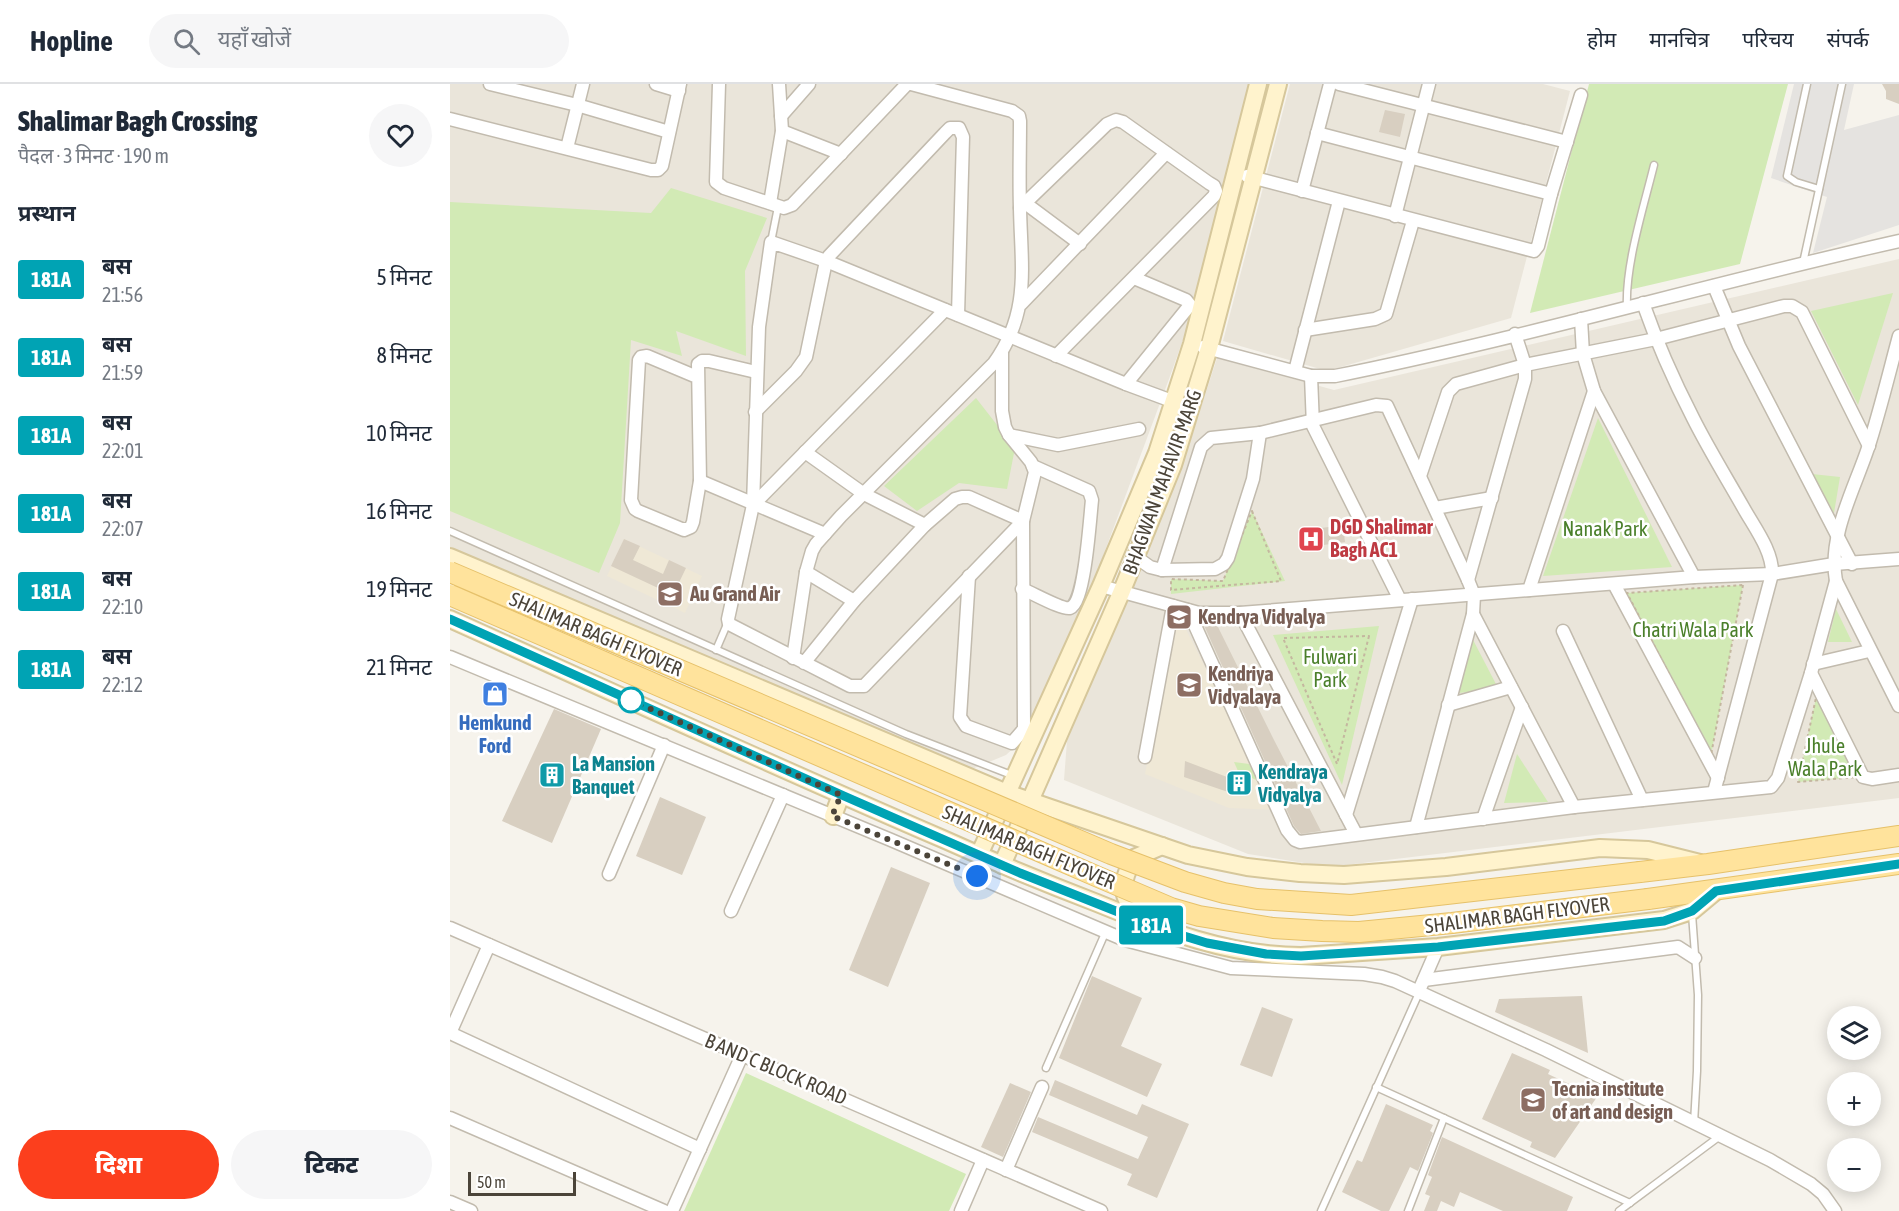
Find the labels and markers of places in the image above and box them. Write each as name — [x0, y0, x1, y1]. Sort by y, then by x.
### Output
place label: DGD Shalimar Bagh AC1 — [1330, 515, 1434, 561]
hospital icon: DGD Shalimar Bagh AC1 — [1296, 524, 1326, 554]
school or university icon: Au Grand Air — [655, 579, 685, 609]
place label: Au Grand Air — [689, 582, 781, 605]
school or university icon: Kendrya Vidyalya — [1164, 602, 1194, 632]
place label: Kendrya Vidyalya — [1198, 605, 1325, 628]
place label: Kendriya Vidyalaya — [1207, 662, 1281, 708]
school or university icon: Kendriya Vidyalaya — [1174, 670, 1204, 700]
shop icon: Hemkund Ford — [480, 679, 510, 709]
unlabelled marker — [618, 687, 644, 713]
place label: Hemkund Ford — [459, 711, 531, 757]
place label: La Mansion Banquet — [572, 752, 655, 798]
building icon: La Mansion Banquet — [537, 760, 567, 790]
place label: Kendraya Vidyalya — [1257, 760, 1328, 806]
building icon: Kendraya Vidyalya — [1224, 768, 1254, 798]
place label: Tecnia institute of art and design — [1552, 1077, 1673, 1123]
school or university icon: Tecnia institute of art and design — [1518, 1085, 1548, 1115]

